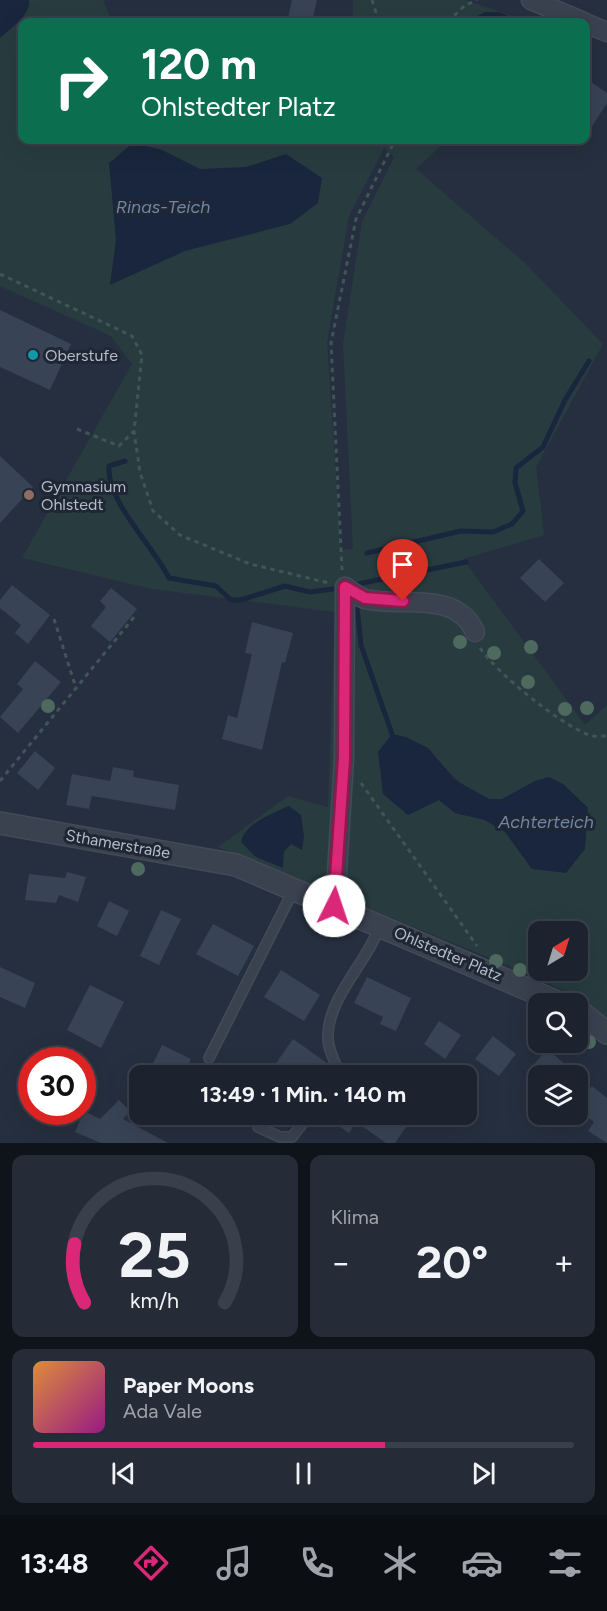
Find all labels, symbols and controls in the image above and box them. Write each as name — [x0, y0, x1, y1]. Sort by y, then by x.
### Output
text: 120 m — [141, 39, 257, 90]
icon: right — [42, 42, 120, 120]
text: Ohlstedter Platz — [141, 90, 336, 123]
water label: Rinas-Teich — [116, 196, 210, 218]
place label: Oberstufe — [45, 346, 118, 365]
marker: Oberstufe — [26, 348, 40, 362]
place label: Gymnasium Ohlstedt — [41, 477, 126, 514]
marker: Gymnasium Ohlstedt — [22, 488, 36, 502]
pin — [377, 539, 428, 601]
icon: arrive — [386, 548, 419, 581]
water label: Achterteich — [497, 811, 594, 833]
street label: Sthamerstraße — [64, 825, 172, 863]
position arrow — [302, 874, 366, 938]
north arrow — [528, 921, 588, 981]
map controls — [528, 921, 588, 1125]
street label: Ohlstedter Platz — [391, 923, 505, 985]
button: search — [528, 993, 588, 1053]
speed limit sign: 30 — [18, 1047, 96, 1125]
button: layers — [528, 1065, 588, 1125]
text: 13:49 · 1 Min. · 140 m — [200, 1081, 406, 1108]
text: Klima — [331, 1205, 379, 1229]
text: 25 — [119, 1218, 191, 1293]
text: 20° — [416, 1235, 488, 1289]
text: − — [331, 1243, 351, 1282]
text: + — [553, 1243, 574, 1282]
text: km/h — [130, 1288, 179, 1313]
text: Paper Moons — [123, 1372, 254, 1399]
text: Ada Vale — [123, 1399, 202, 1423]
icon: previous — [107, 1457, 140, 1490]
icon: pause — [287, 1457, 320, 1490]
icon: next — [467, 1457, 500, 1490]
icon: directions — [130, 1542, 172, 1584]
icon: music — [213, 1542, 255, 1584]
icon: phone — [296, 1542, 338, 1584]
icon: climate — [379, 1542, 421, 1584]
icon: car — [461, 1542, 503, 1584]
icon: filters — [544, 1542, 586, 1584]
text: 13:48 — [20, 1547, 89, 1580]

